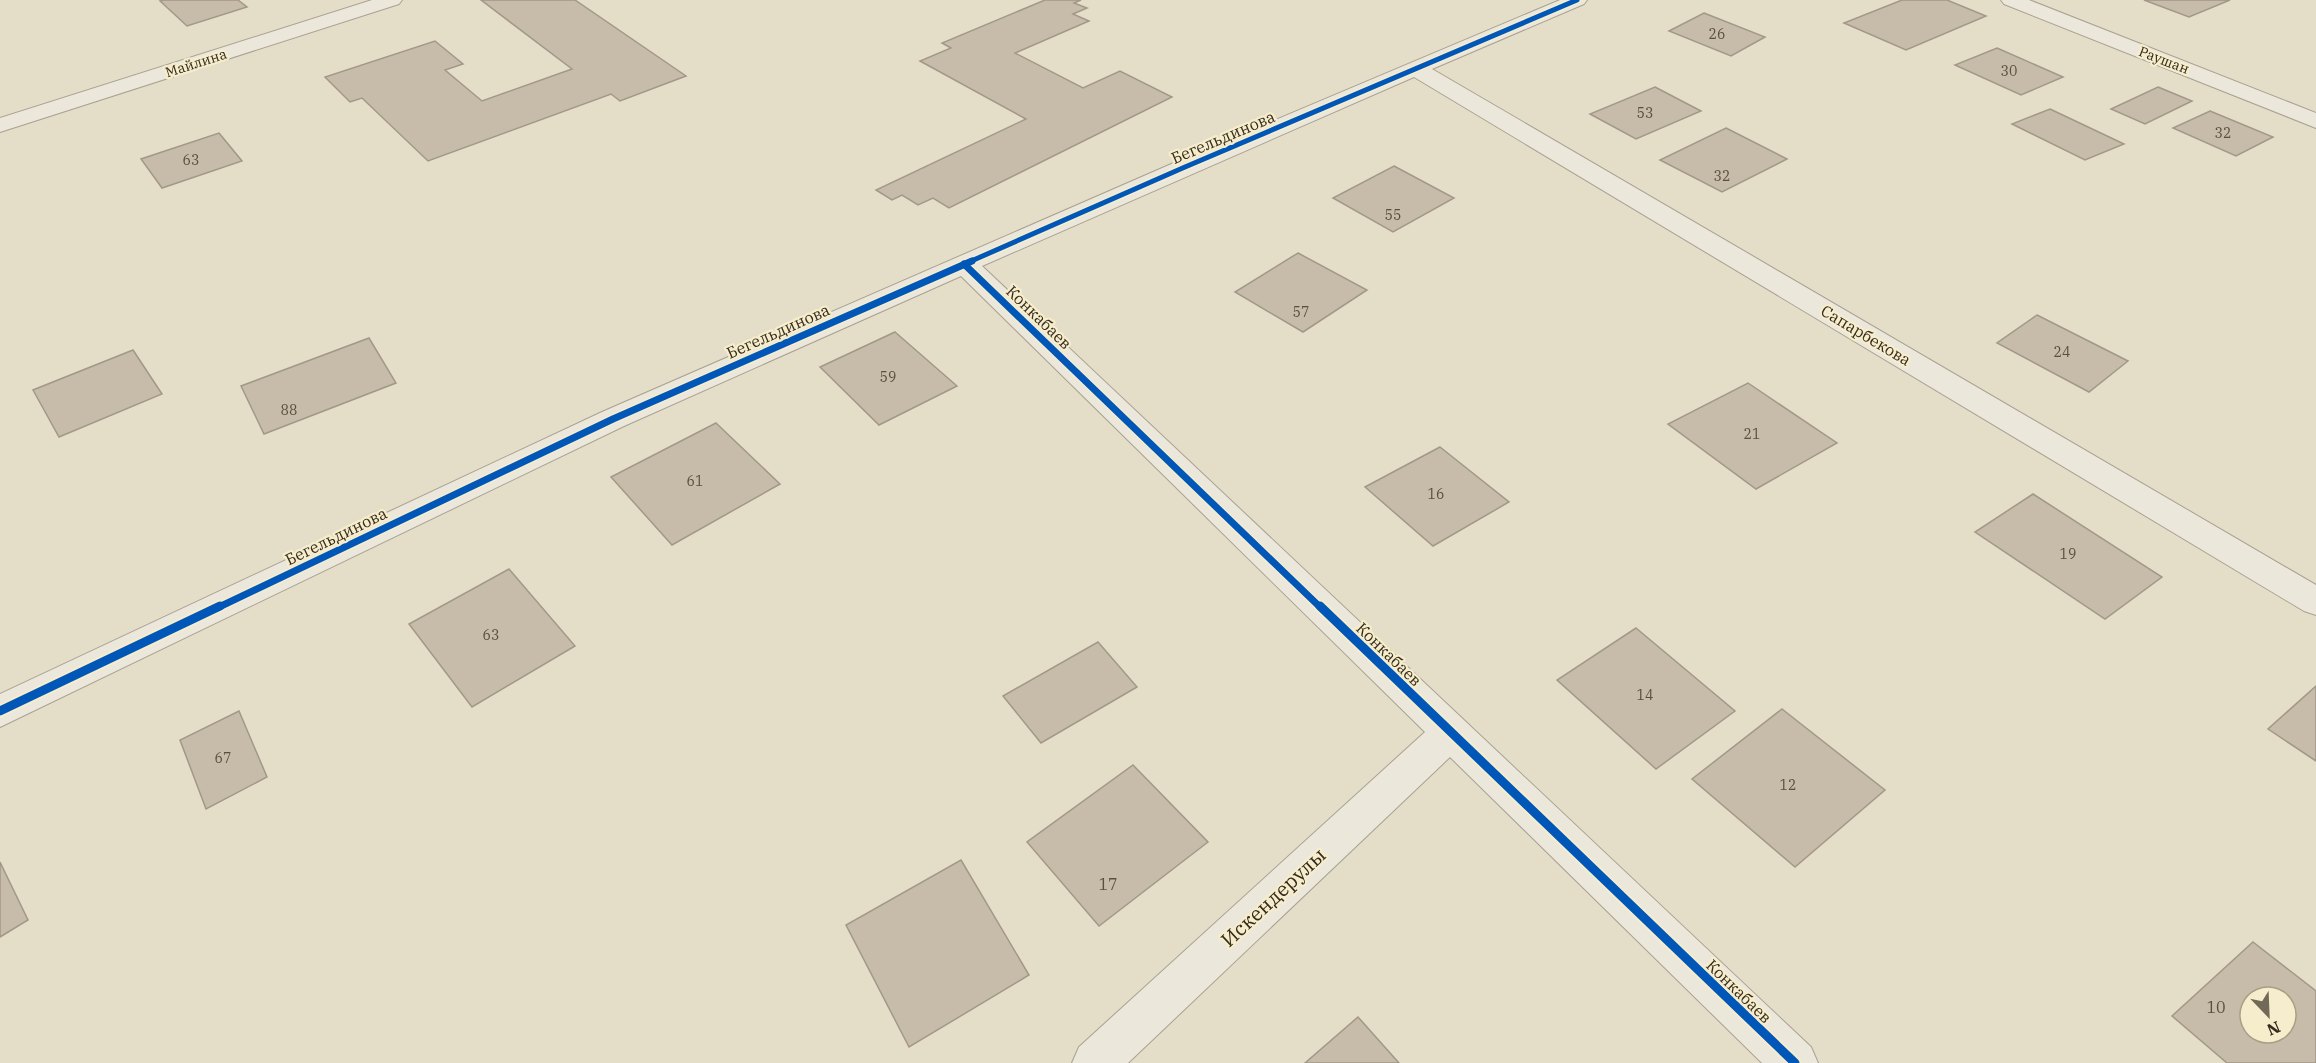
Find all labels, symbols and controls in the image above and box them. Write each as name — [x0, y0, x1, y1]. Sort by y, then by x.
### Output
house number: 26 — [1709, 25, 1725, 43]
street label: Раушан — [2136, 42, 2192, 78]
street label: Майлина — [163, 44, 229, 81]
house number: 30 — [2001, 62, 2017, 80]
house number: 53 — [1637, 104, 1653, 122]
street label: Бегельдинова — [1168, 106, 1278, 168]
house number: 32 — [2215, 124, 2231, 142]
house number: 63 — [183, 151, 199, 169]
house number: 32 — [1714, 167, 1730, 185]
house number: 55 — [1385, 206, 1401, 224]
street label: Конкабаев — [1002, 281, 1076, 353]
street label: Бегельдинова — [723, 299, 833, 363]
street label: Сапарбекова — [1817, 300, 1915, 370]
house number: 57 — [1293, 303, 1309, 321]
house number: 24 — [2054, 343, 2070, 361]
house number: 59 — [880, 368, 896, 386]
house number: 88 — [281, 401, 297, 419]
house number: 21 — [1744, 425, 1760, 443]
house number: 61 — [687, 472, 703, 490]
house number: 16 — [1428, 485, 1444, 503]
street label: Бегельдинова — [282, 503, 390, 569]
house number: 19 — [2060, 545, 2076, 563]
street label: Конкабаев — [1352, 618, 1426, 690]
house number: 63 — [483, 626, 499, 644]
house number: 14 — [1637, 686, 1653, 704]
house number: 67 — [215, 749, 231, 767]
house number: 12 — [1780, 776, 1796, 794]
street label: Искендерулы — [1215, 841, 1331, 953]
house number: 17 — [1098, 874, 1118, 894]
street label: Конкабаев — [1702, 955, 1776, 1027]
north arrow — [2238, 985, 2298, 1045]
house number: 10 — [2206, 997, 2226, 1017]
text: N — [2264, 1017, 2284, 1040]

